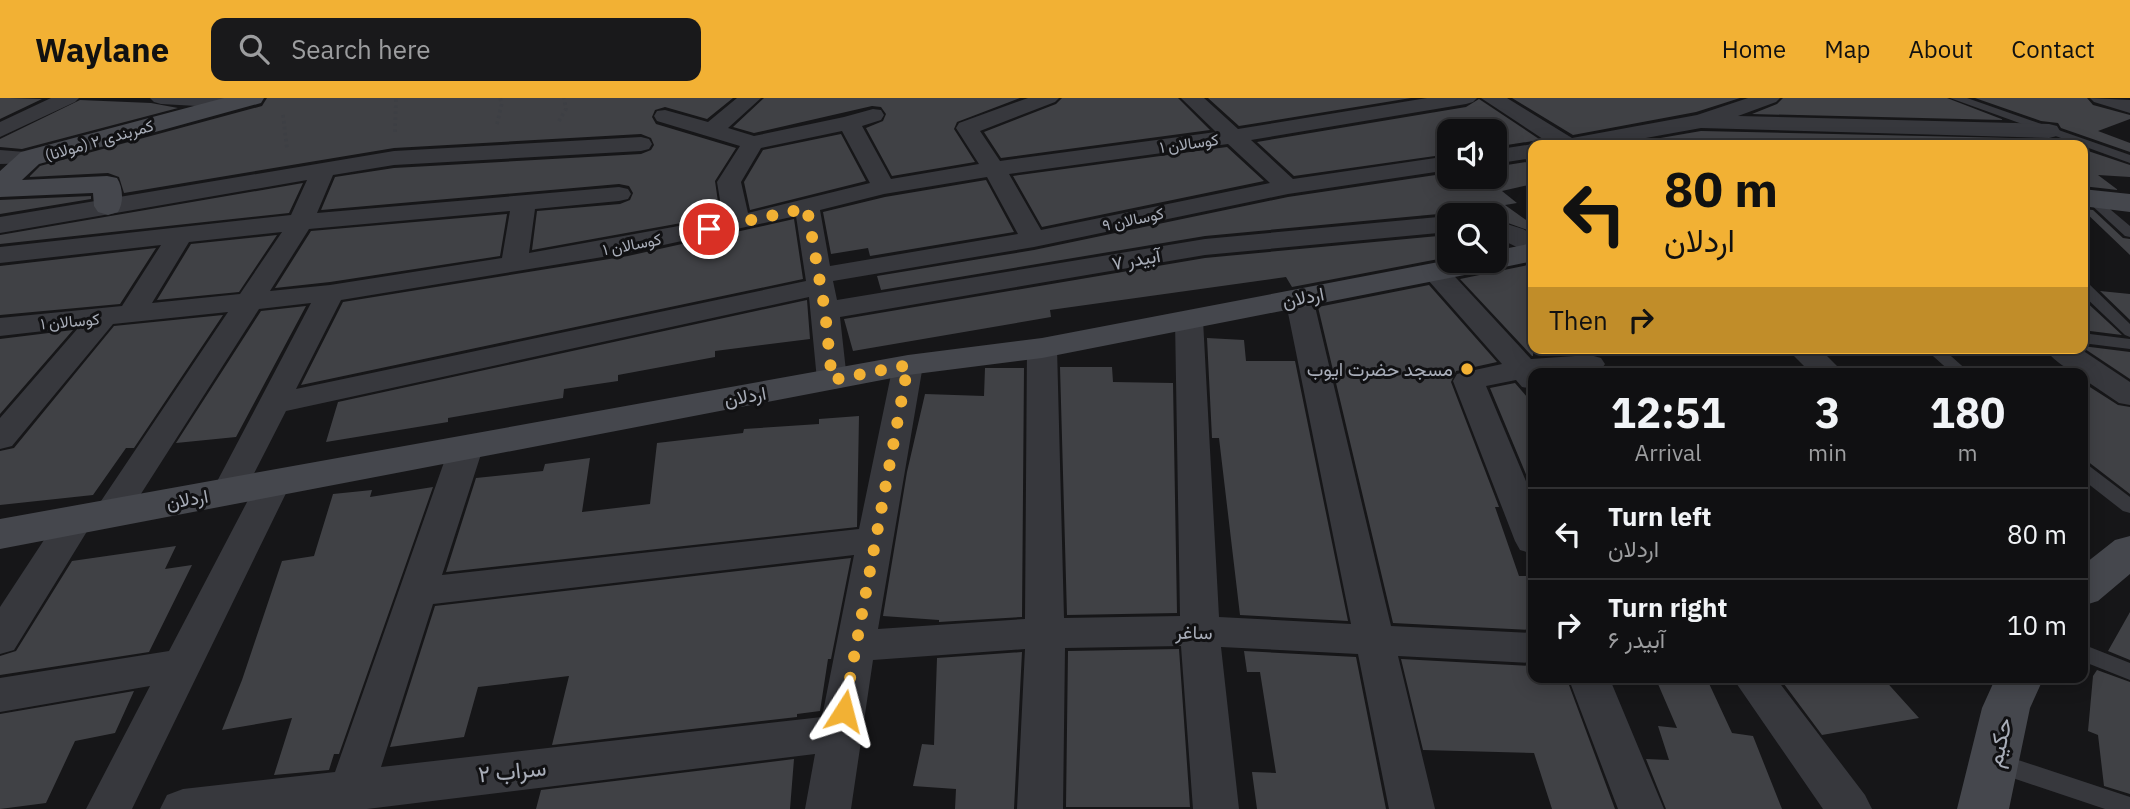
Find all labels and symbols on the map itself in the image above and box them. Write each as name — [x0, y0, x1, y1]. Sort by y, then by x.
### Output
street label: کمربندی ۲ (مولانا) — [42, 115, 156, 166]
street label: کوسالان ۱ — [1158, 129, 1220, 158]
pin — [679, 199, 739, 259]
street label: کوسالان ۹ — [1100, 203, 1166, 236]
street label: کوسالان ۱ — [601, 229, 663, 260]
street label: آبیدر ۷ — [1110, 243, 1164, 275]
street label: اردلان — [1280, 281, 1326, 313]
street label: کوسالان ۱ — [40, 308, 101, 335]
place label: مسجد حضرت ایوب — [1307, 357, 1453, 381]
marker: مسجد حضرت ایوب — [1459, 361, 1475, 377]
street label: اردلان — [722, 381, 768, 411]
street label: اردلان — [164, 484, 210, 514]
street label: ساغر — [1174, 620, 1213, 644]
position arrow — [807, 674, 881, 748]
street label: حکیم — [1978, 714, 2019, 770]
street label: سراب ۲ — [476, 752, 548, 789]

